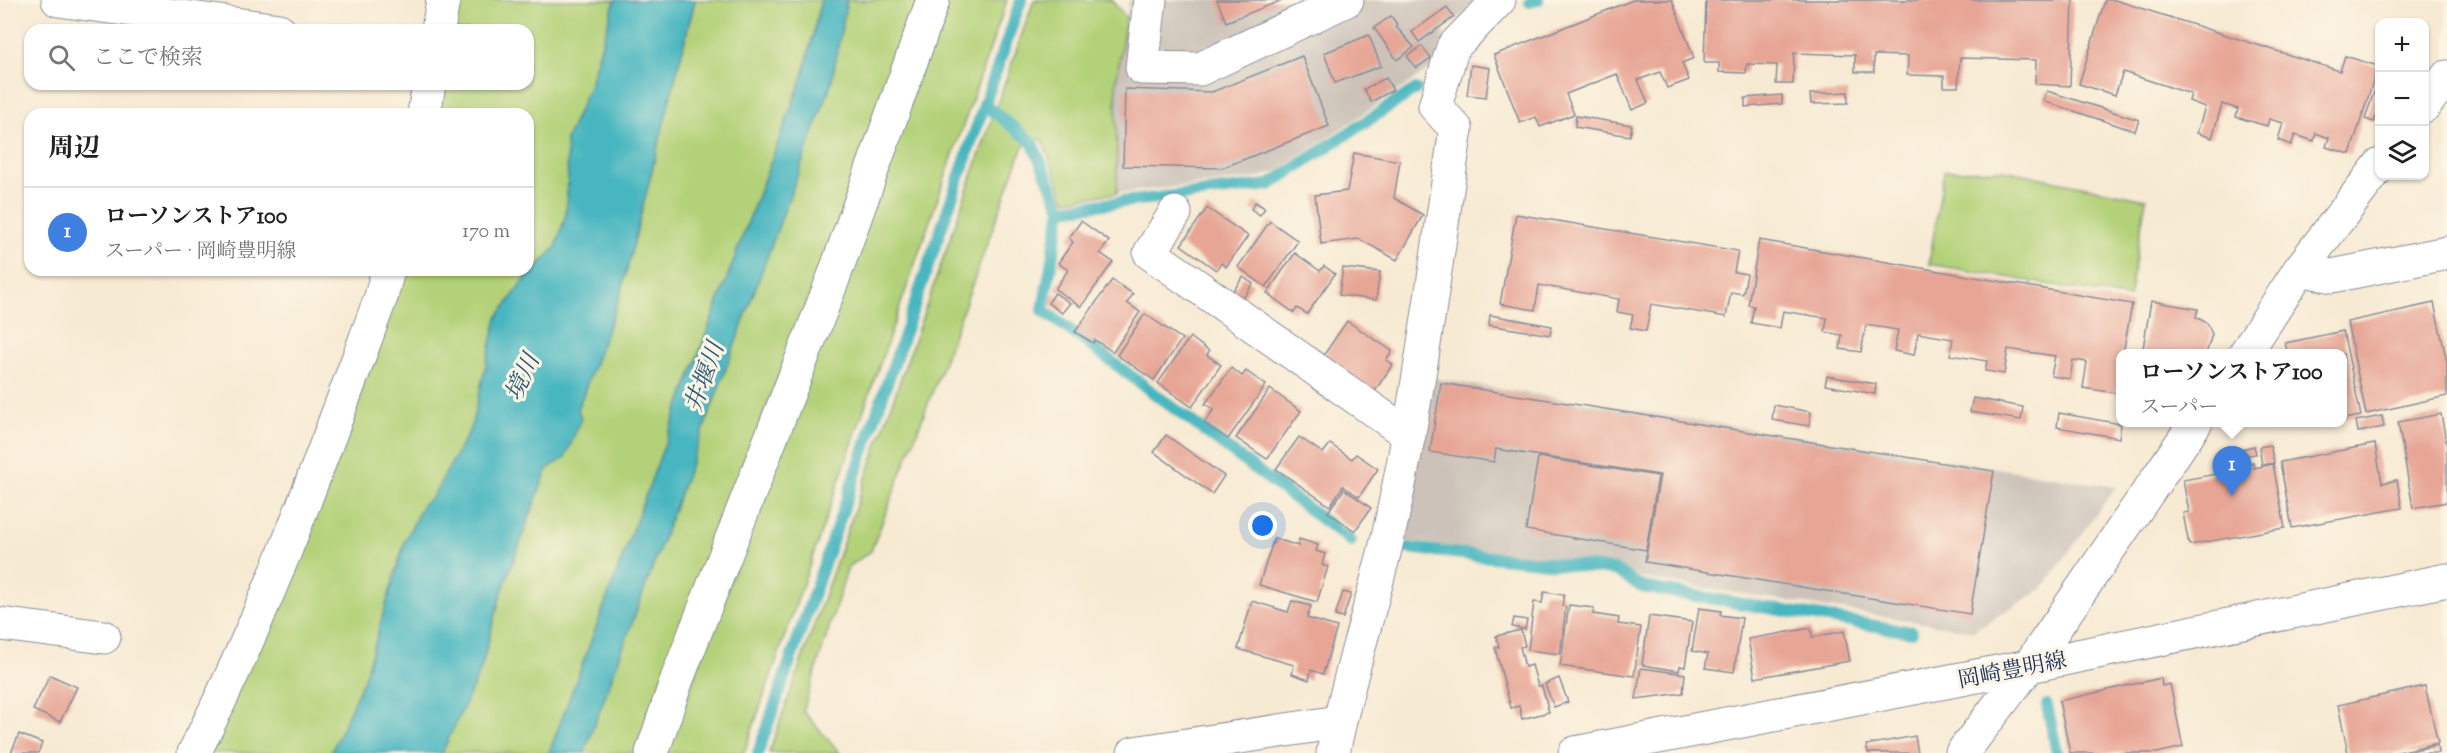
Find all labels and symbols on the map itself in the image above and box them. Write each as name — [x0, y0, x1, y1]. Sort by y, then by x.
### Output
water label: 井堰川 — [678, 335, 735, 417]
water label: 境川 — [498, 346, 551, 407]
pin: 1 — [2212, 446, 2252, 496]
your location — [1248, 511, 1277, 540]
street label: 岡崎豊明線 — [1956, 646, 2070, 698]

